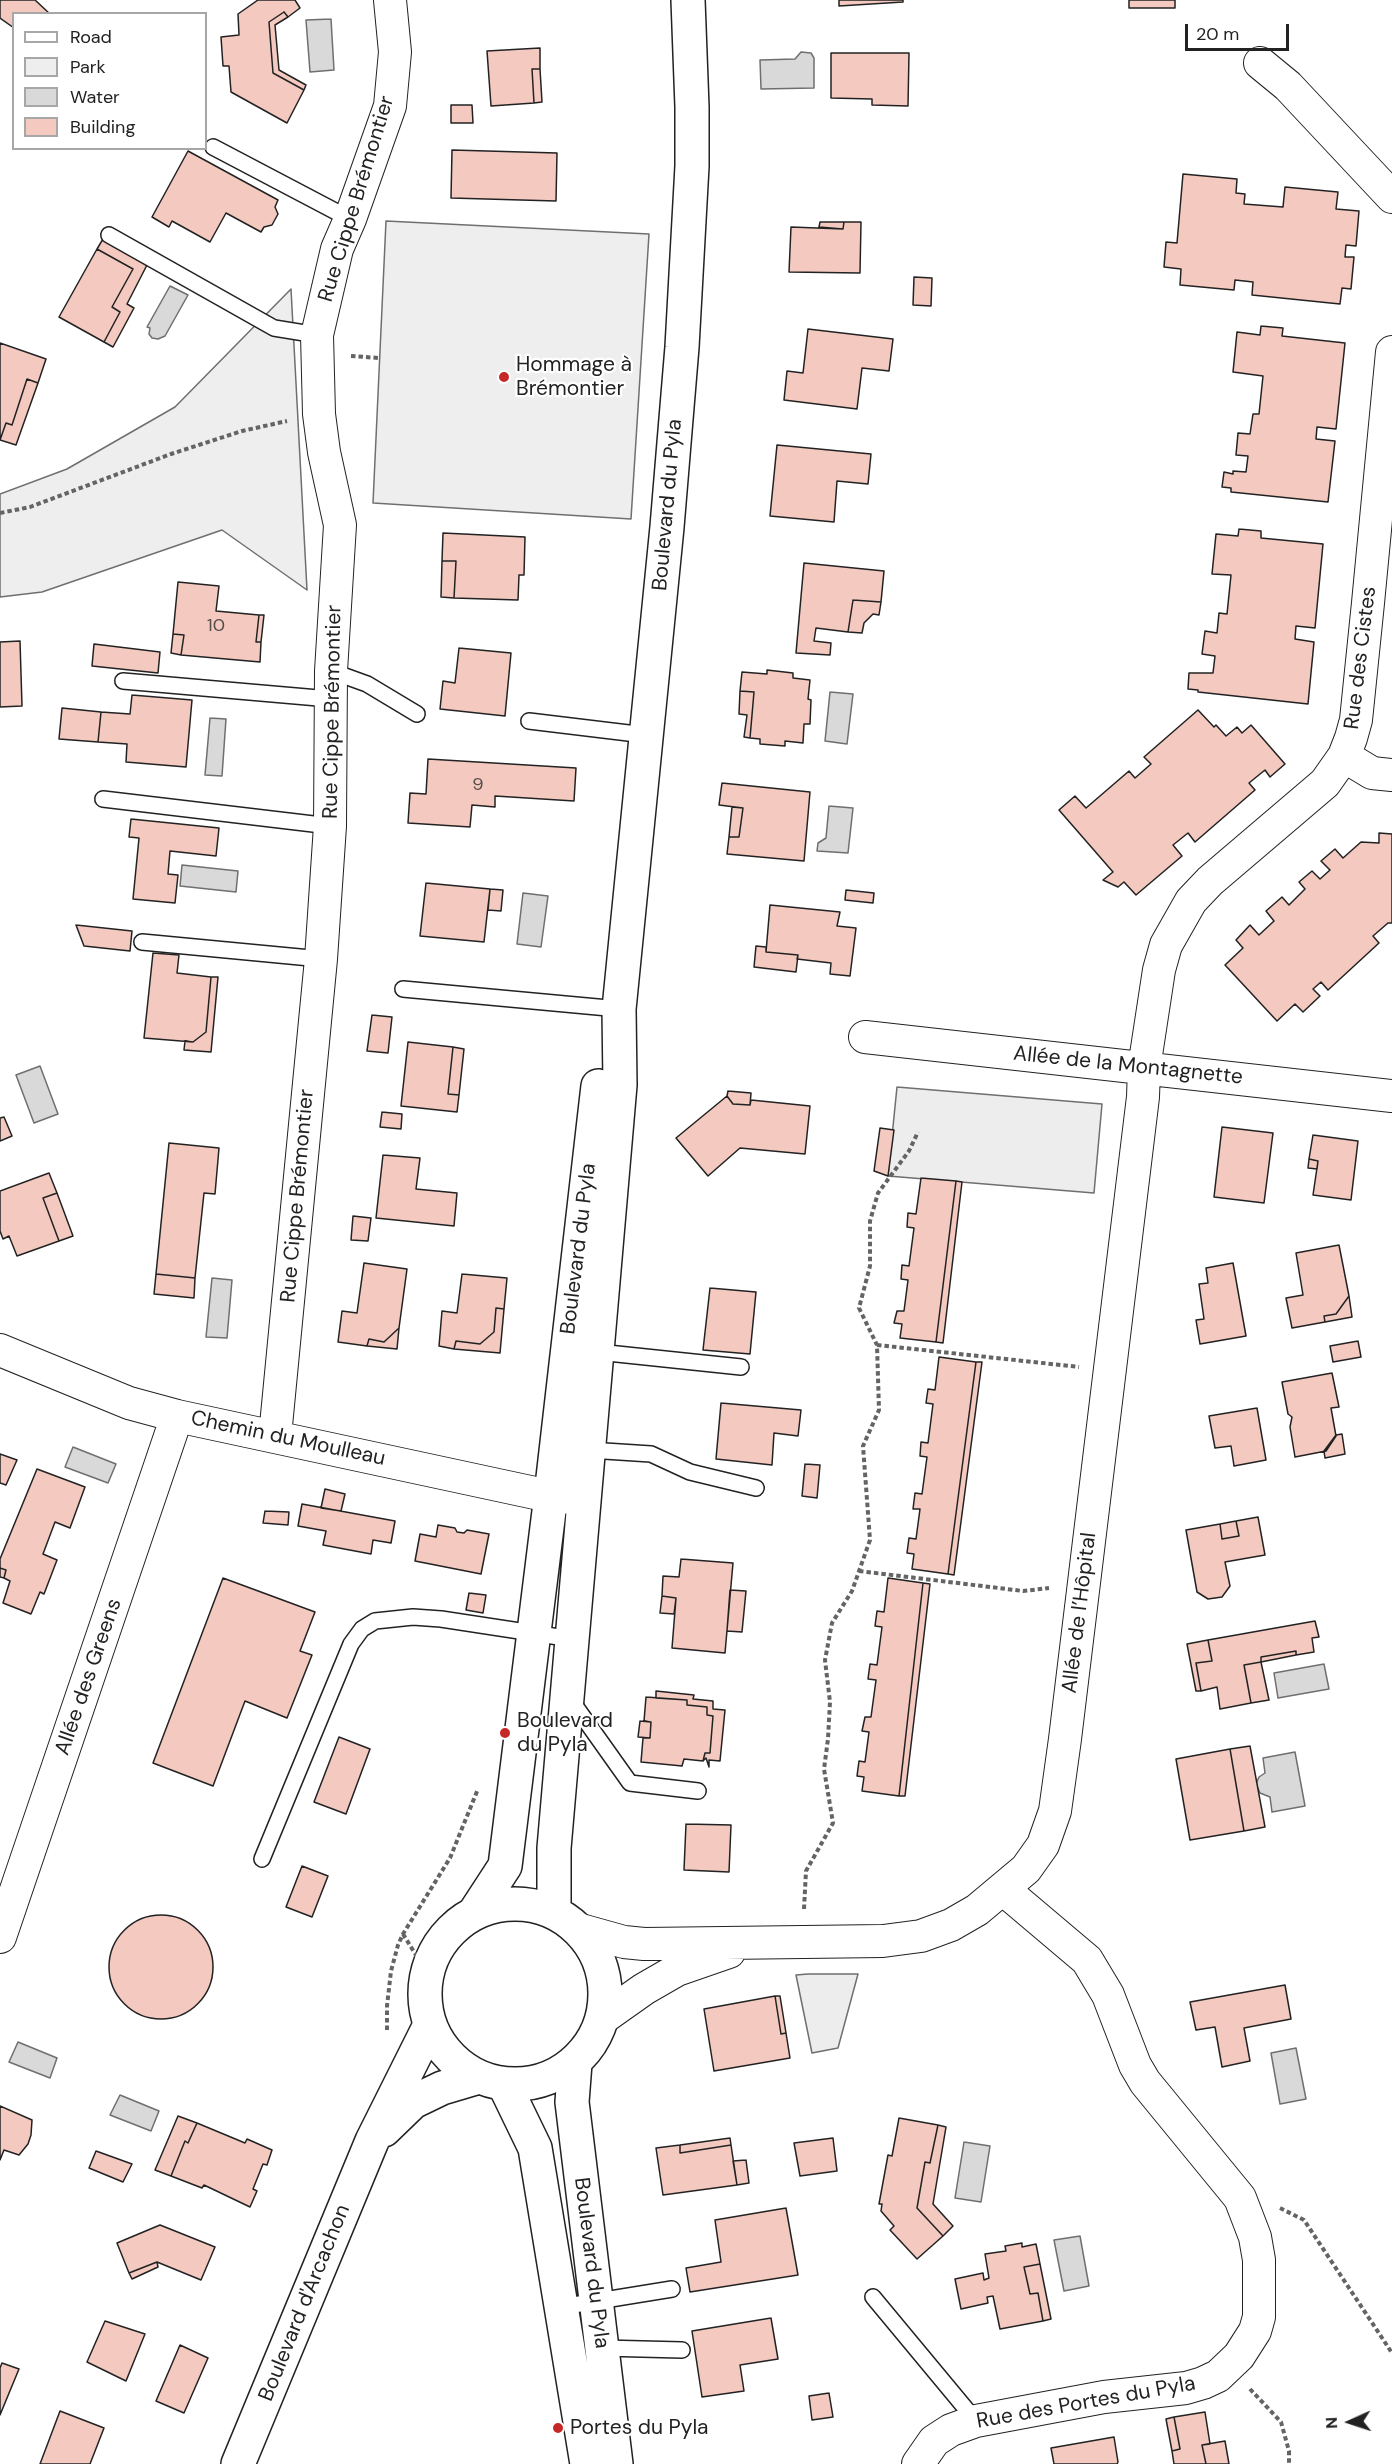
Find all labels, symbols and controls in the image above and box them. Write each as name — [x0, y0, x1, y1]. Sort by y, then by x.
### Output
legend — [12, 12, 207, 150]
scale bar — [1188, 12, 1292, 50]
text: 20 m — [1196, 22, 1239, 46]
text: Road — [70, 25, 112, 49]
text: Park — [70, 55, 106, 79]
text: Water — [70, 85, 120, 109]
street label: Rue Cippe Brémontier — [314, 93, 400, 305]
text: Building — [70, 115, 135, 139]
place label: Hommage à Brémontier — [516, 352, 632, 402]
marker: Hommage à Brémontier — [497, 370, 511, 384]
street label: Boulevard du Pyla — [648, 418, 688, 592]
street label: Rue des Cistes — [1340, 585, 1382, 731]
street label: Rue Cippe Brémontier — [319, 605, 347, 819]
house number: 10 — [207, 615, 225, 637]
house number: 9 — [472, 774, 484, 796]
street label: Allée de la Montagnette — [1012, 1041, 1244, 1091]
street label: Rue Cippe Brémontier — [276, 1088, 320, 1304]
street label: Boulevard du Pyla — [556, 1162, 602, 1336]
street label: Chemin du Moulleau — [188, 1406, 388, 1472]
street label: Allée de l’Hôpital — [1058, 1531, 1102, 1695]
street label: Allée des Greens — [50, 1595, 128, 1759]
place label: Boulevard du Pyla — [517, 1708, 613, 1758]
marker: Boulevard du Pyla — [498, 1726, 512, 1740]
street label: Boulevard du Pyla — [568, 2176, 614, 2350]
street label: Boulevard d'Arcachon — [254, 2201, 356, 2405]
street label: Rue des Portes du Pyla — [975, 2371, 1197, 2435]
north arrow — [1320, 2392, 1380, 2452]
place label: Portes du Pyla — [570, 2415, 709, 2441]
text: N — [1321, 2417, 1342, 2429]
marker: Portes du Pyla — [551, 2421, 565, 2435]

